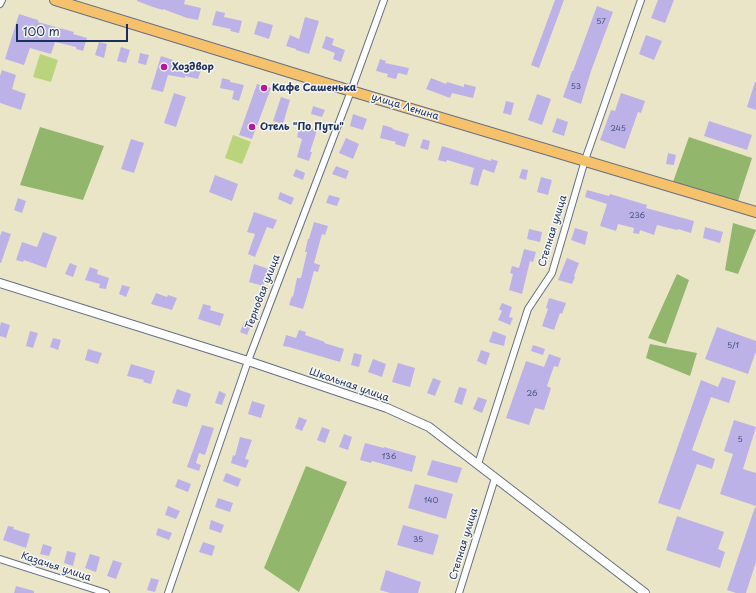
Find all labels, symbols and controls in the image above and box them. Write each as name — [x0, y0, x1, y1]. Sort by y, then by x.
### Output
scale bar — [18, 16, 130, 42]
house number: 57 — [596, 17, 606, 27]
text: 100 m — [23, 22, 60, 40]
place label: Хоздвор — [172, 61, 214, 73]
marker: Хоздвор — [159, 62, 169, 72]
place label: Кафе Сашенька — [272, 82, 356, 94]
house number: 53 — [571, 82, 581, 92]
marker: Кафе Сашенька — [259, 83, 269, 93]
street label: улица Ленина — [370, 91, 440, 123]
place label: Отель "По Пути" — [260, 121, 344, 133]
marker: Отель "По Пути" — [247, 122, 257, 132]
house number: 245 — [610, 124, 626, 134]
street label: Степная улица — [536, 194, 570, 268]
house number: 236 — [629, 211, 645, 221]
street label: Терновая улица — [243, 253, 283, 331]
house number: 5/1 — [727, 341, 739, 351]
street label: Школьная улица — [308, 366, 390, 404]
house number: 26 — [527, 389, 537, 399]
house number: 5 — [737, 435, 743, 445]
house number: 136 — [382, 452, 396, 462]
house number: 140 — [424, 496, 438, 506]
street label: Степная улица — [447, 507, 481, 581]
house number: 35 — [413, 535, 423, 545]
street label: Казачья улица — [19, 550, 93, 584]

